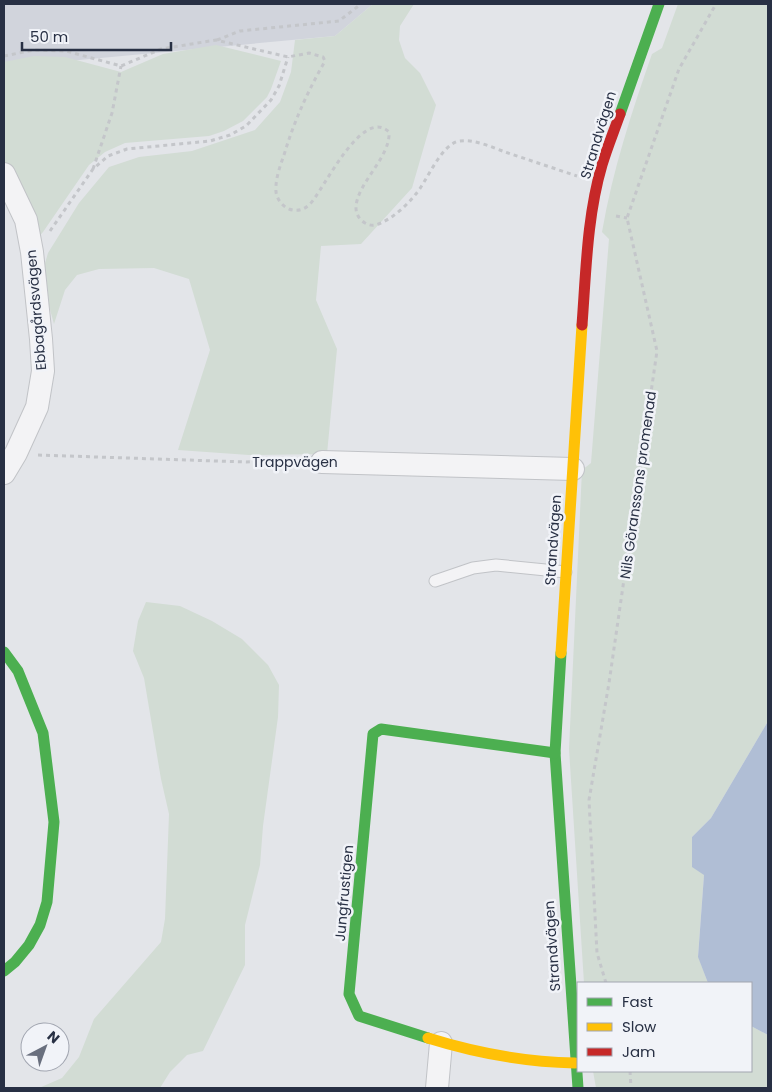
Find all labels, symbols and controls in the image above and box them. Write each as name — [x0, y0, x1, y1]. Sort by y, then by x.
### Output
scale bar — [22, 20, 171, 52]
text: 50 m — [30, 26, 68, 47]
street label: Strandvägen — [575, 89, 621, 181]
street label: Ebbagårdsvägen — [21, 249, 51, 371]
street label: Nils Göranssons promenad — [615, 390, 661, 580]
street label: Trappvägen — [252, 452, 338, 472]
street label: Strandvägen — [540, 494, 566, 586]
street label: Jungfrustigen — [330, 844, 358, 942]
street label: Strandvägen — [539, 900, 565, 992]
legend — [577, 982, 752, 1072]
text: Fast — [622, 991, 653, 1012]
text: Slow — [622, 1016, 657, 1037]
north arrow — [20, 1022, 70, 1072]
text: N — [43, 1026, 64, 1048]
text: Jam — [622, 1041, 656, 1062]

